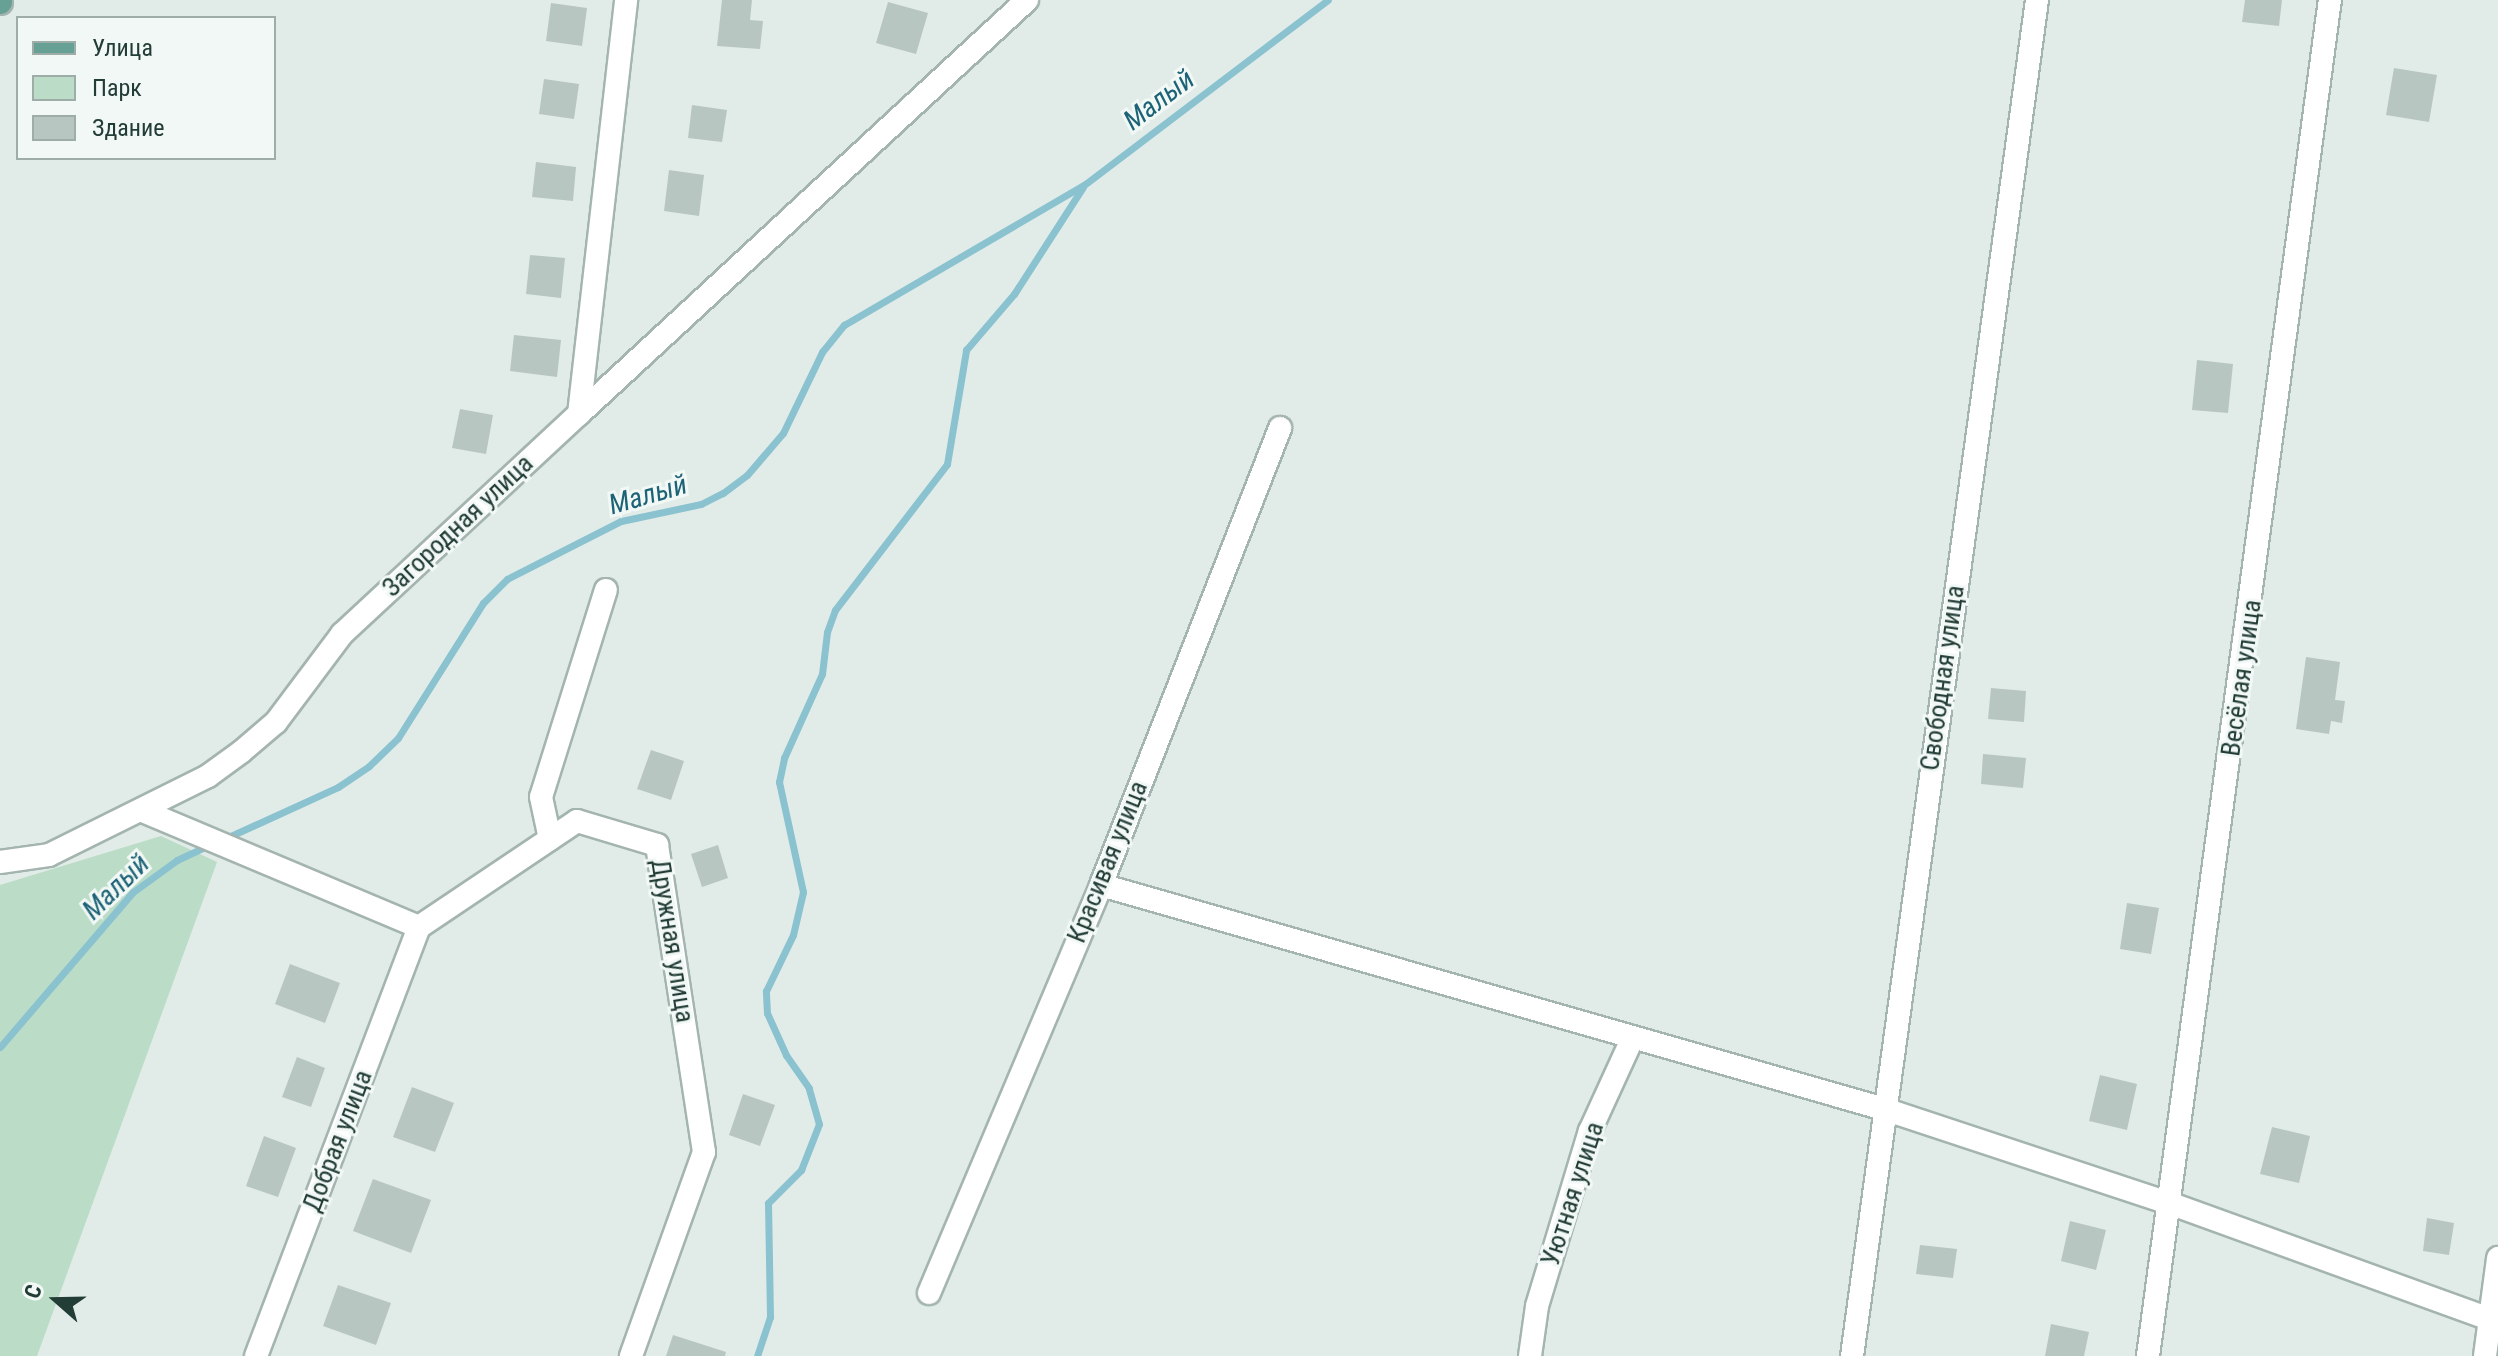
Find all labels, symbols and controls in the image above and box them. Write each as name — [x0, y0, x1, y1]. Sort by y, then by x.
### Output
legend — [16, 16, 276, 160]
text: Улица — [92, 34, 153, 62]
water label: Малый — [1117, 63, 1201, 137]
text: Парк — [92, 74, 142, 102]
text: Здание — [92, 114, 164, 142]
street label: Загородная улица — [376, 448, 540, 604]
water label: Малый — [605, 468, 691, 522]
street label: Свободная улица — [1915, 583, 1971, 773]
street label: Весёлая улица — [2216, 598, 2268, 758]
street label: Красивая улица — [1061, 777, 1155, 947]
water label: Малый — [76, 847, 156, 927]
street label: Дружная улица — [644, 857, 700, 1025]
street label: Добрая улица — [297, 1066, 379, 1216]
street label: Уютная улица — [1535, 1118, 1611, 1270]
north arrow — [16, 1260, 96, 1340]
text: С — [19, 1281, 47, 1302]

